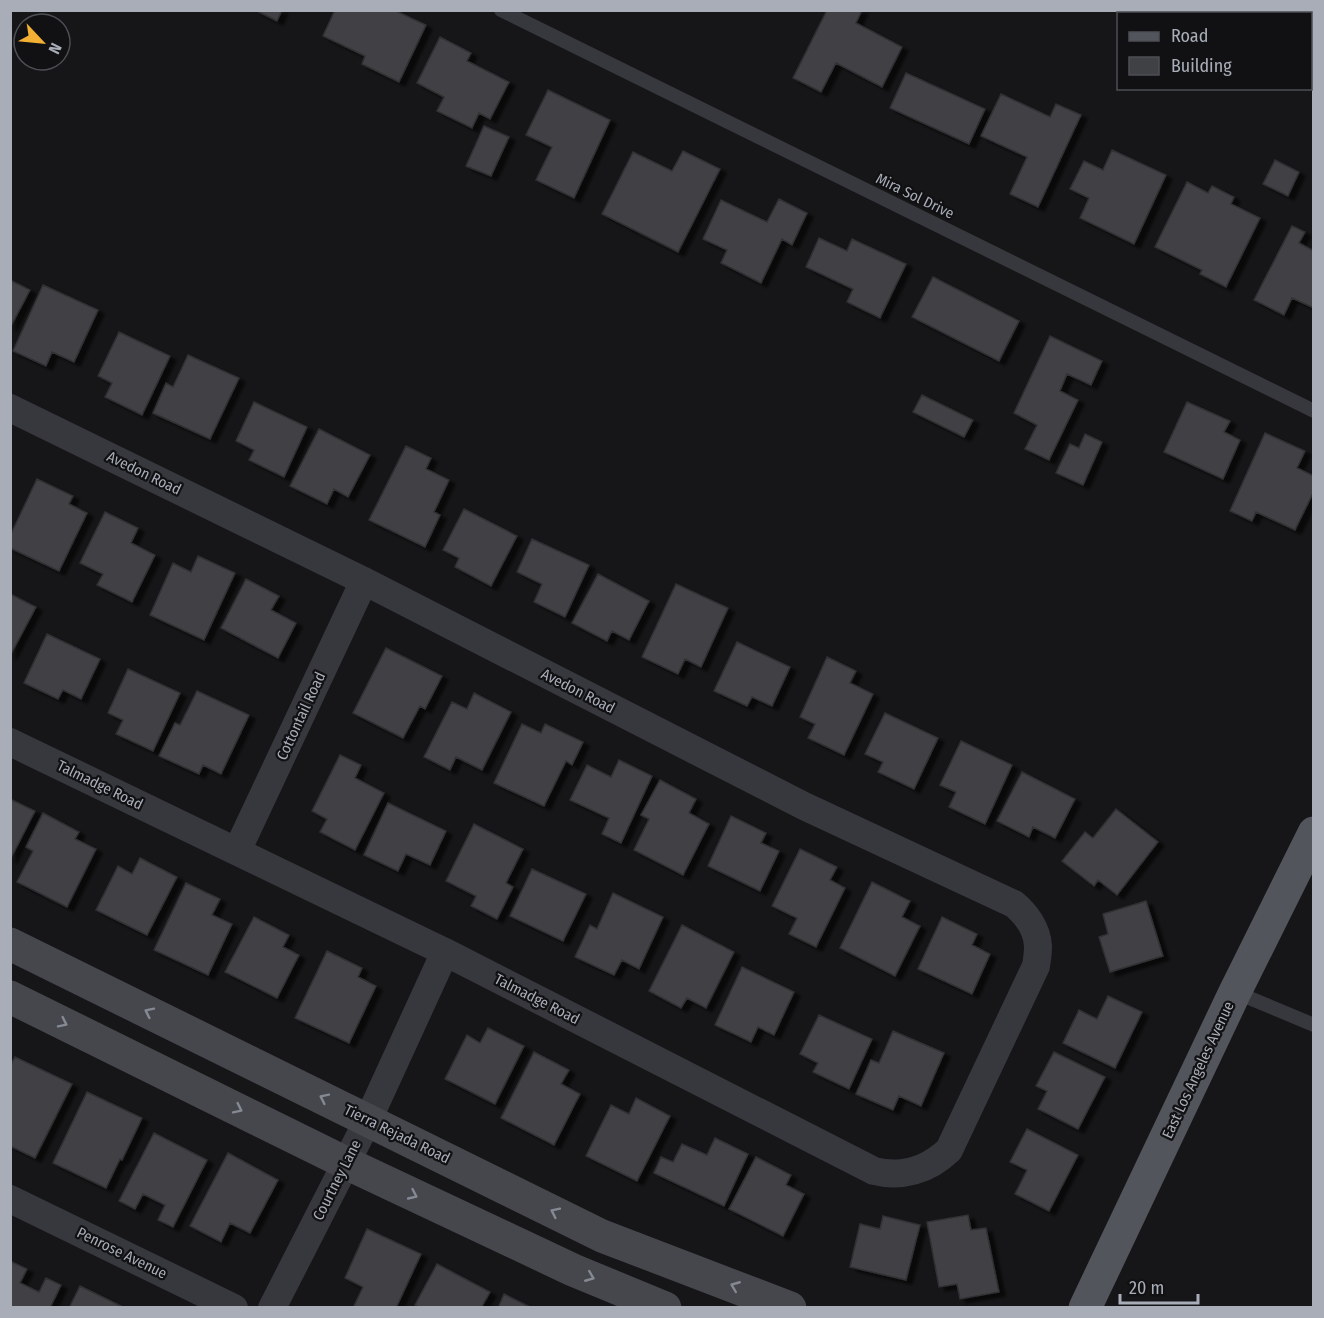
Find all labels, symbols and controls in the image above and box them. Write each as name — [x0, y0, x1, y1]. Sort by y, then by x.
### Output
north arrow — [12, 12, 72, 72]
legend — [1117, 12, 1312, 90]
text: Road — [1171, 25, 1208, 47]
text: N — [44, 40, 66, 57]
text: Building — [1171, 55, 1232, 77]
street label: Mira Sol Drive — [873, 169, 957, 223]
street label: Avedon Road — [104, 447, 184, 499]
street label: Avedon Road — [538, 665, 618, 717]
street label: Cottontail Road — [273, 669, 329, 763]
street label: Talmadge Road — [54, 756, 146, 814]
street label: Talmadge Road — [491, 970, 583, 1028]
street label: East Los Angeles Avenue — [1158, 998, 1238, 1142]
one-way arrow — [144, 1008, 155, 1020]
one-way arrow — [57, 1016, 67, 1027]
one-way arrow — [319, 1094, 330, 1105]
street label: Tierra Rejada Road — [341, 1101, 453, 1167]
one-way arrow — [231, 1102, 242, 1114]
street label: Courtney Lane — [309, 1137, 365, 1223]
one-way arrow — [407, 1187, 418, 1199]
one-way arrow — [550, 1208, 561, 1220]
street label: Penrose Avenue — [74, 1223, 170, 1283]
scale bar — [1120, 1267, 1198, 1305]
one-way arrow — [584, 1270, 595, 1282]
text: 20 m — [1129, 1277, 1164, 1299]
one-way arrow — [731, 1281, 742, 1293]

